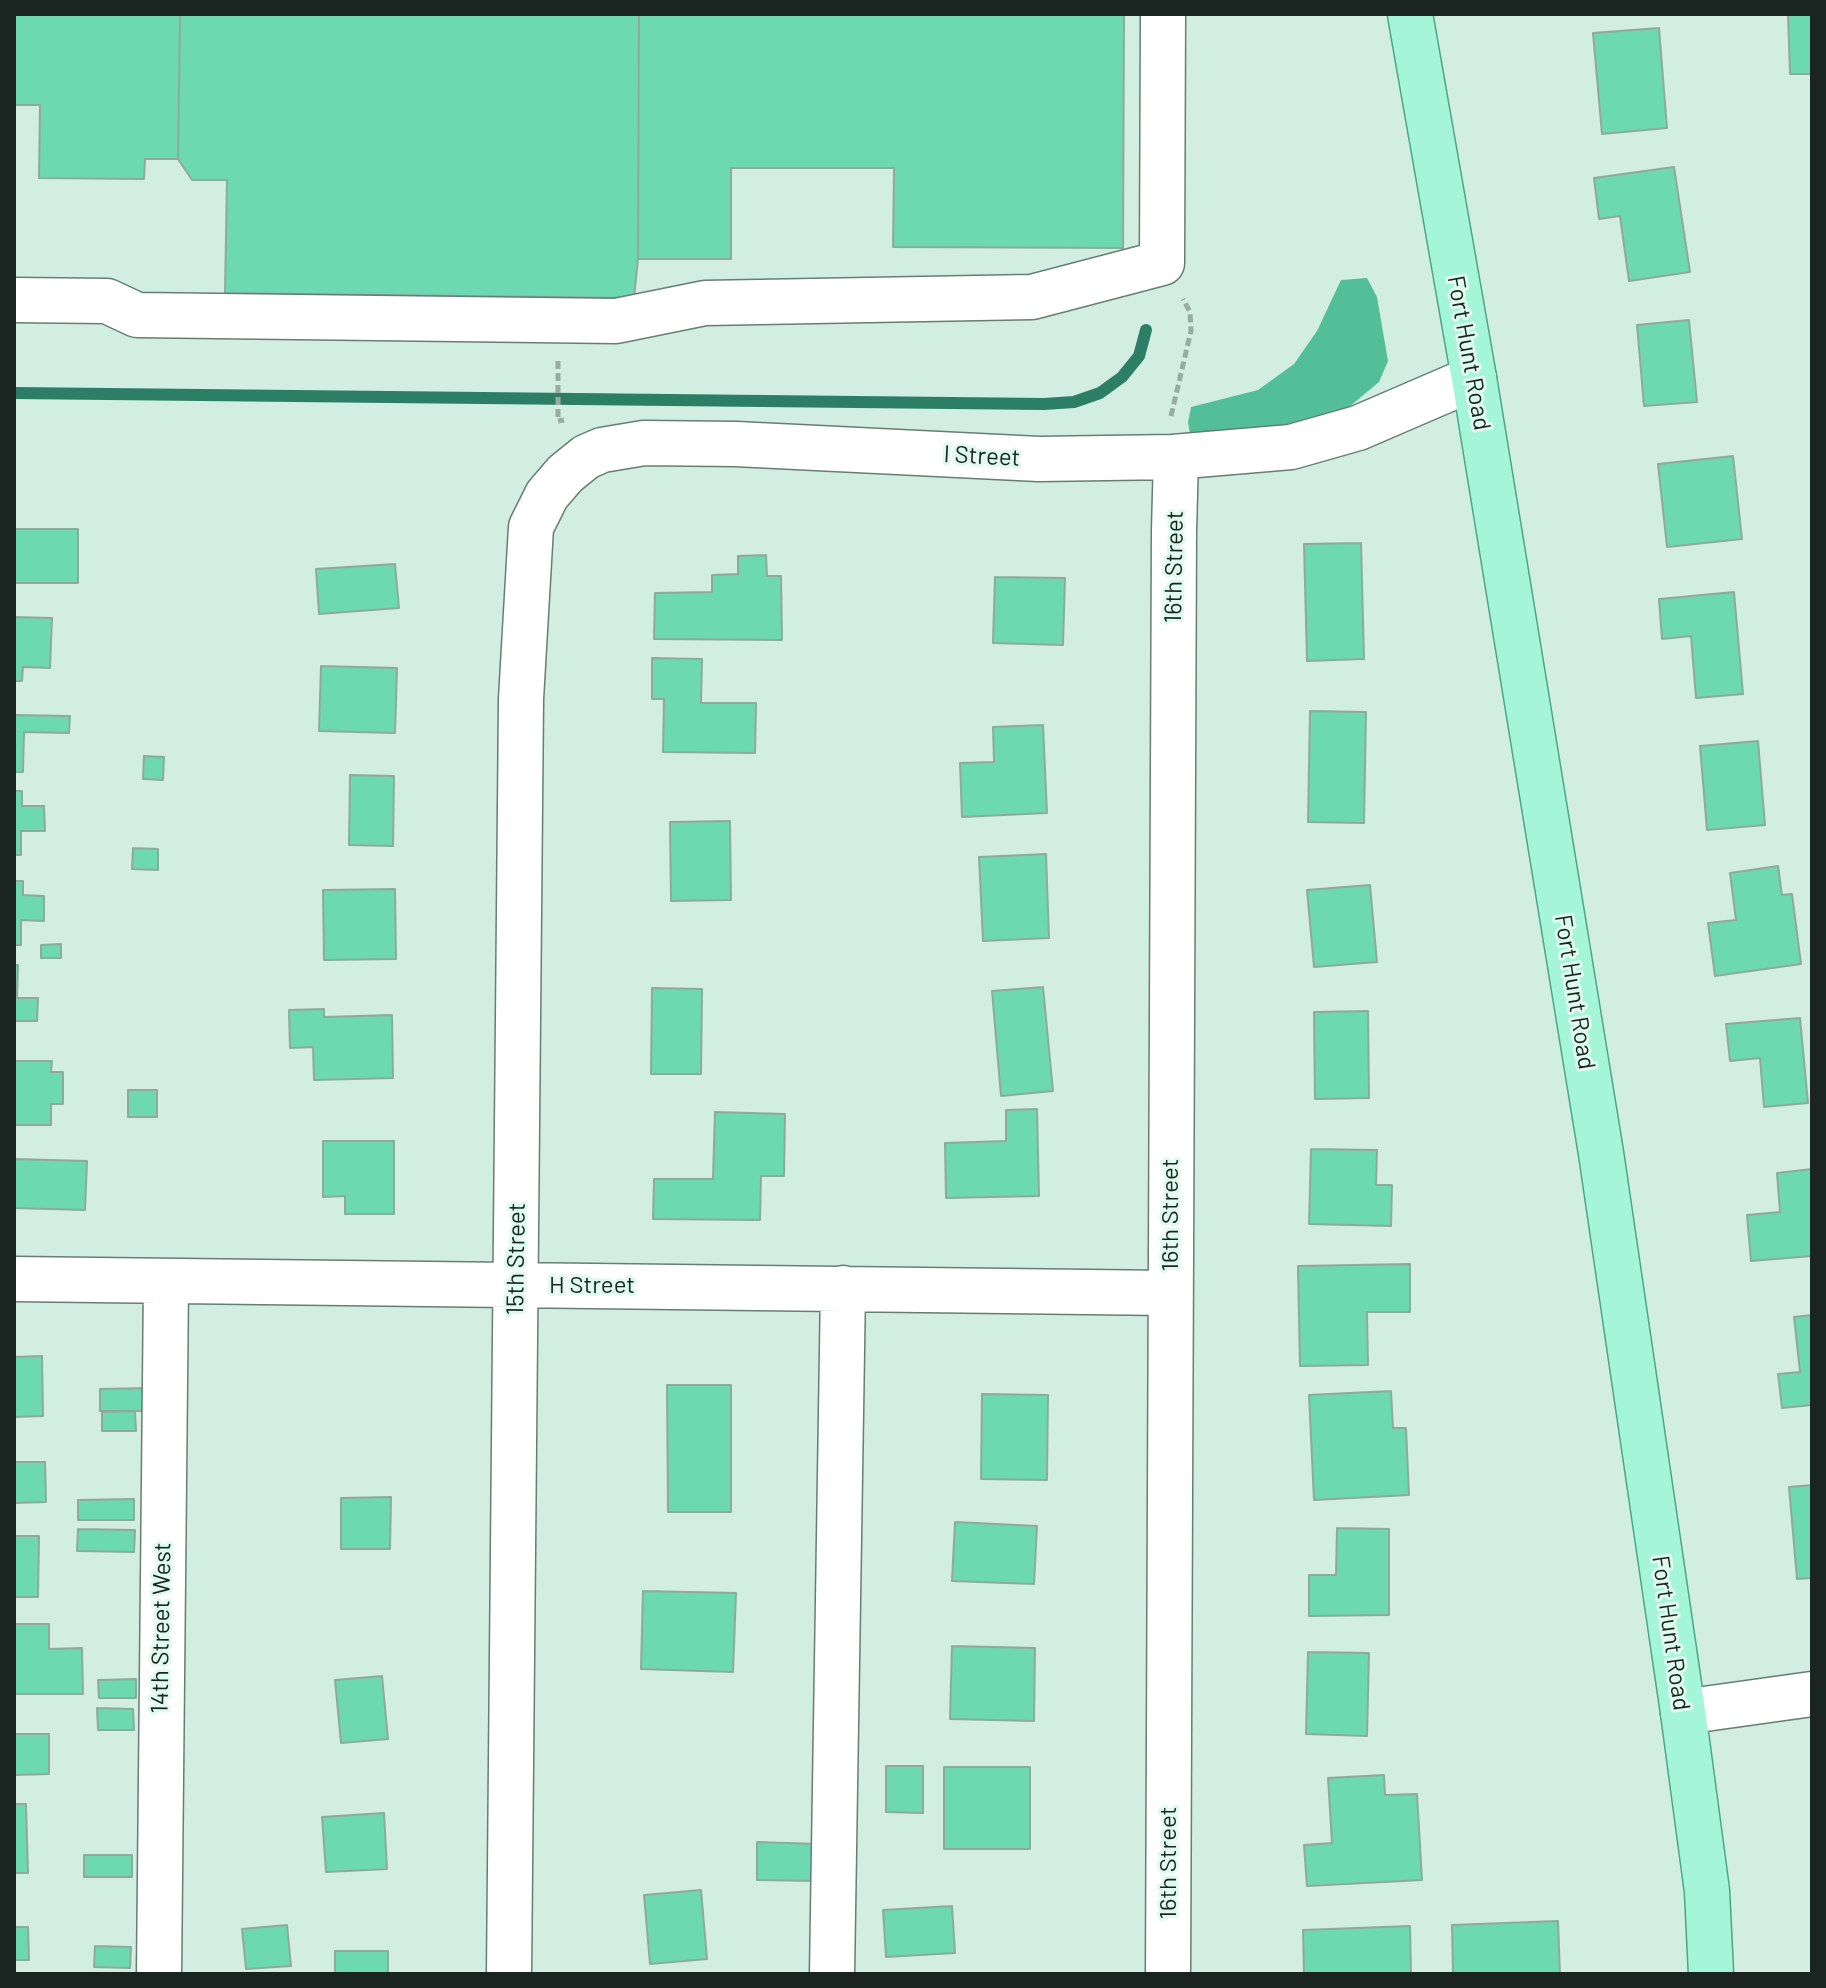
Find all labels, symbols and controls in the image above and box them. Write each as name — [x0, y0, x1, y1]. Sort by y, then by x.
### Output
street label: Fort Hunt Road — [1441, 273, 1497, 433]
street label: I Street — [943, 440, 1021, 472]
street label: 16th Street — [1159, 510, 1189, 624]
street label: Fort Hunt Road — [1549, 912, 1601, 1072]
street label: 16th Street — [1156, 1159, 1184, 1271]
street label: 15th Street — [501, 1202, 531, 1316]
street label: H Street — [549, 1271, 635, 1299]
street label: 14th Street West — [145, 1542, 177, 1714]
street label: Fort Hunt Road — [1646, 1554, 1696, 1712]
street label: 16th Street — [1154, 1807, 1182, 1919]

